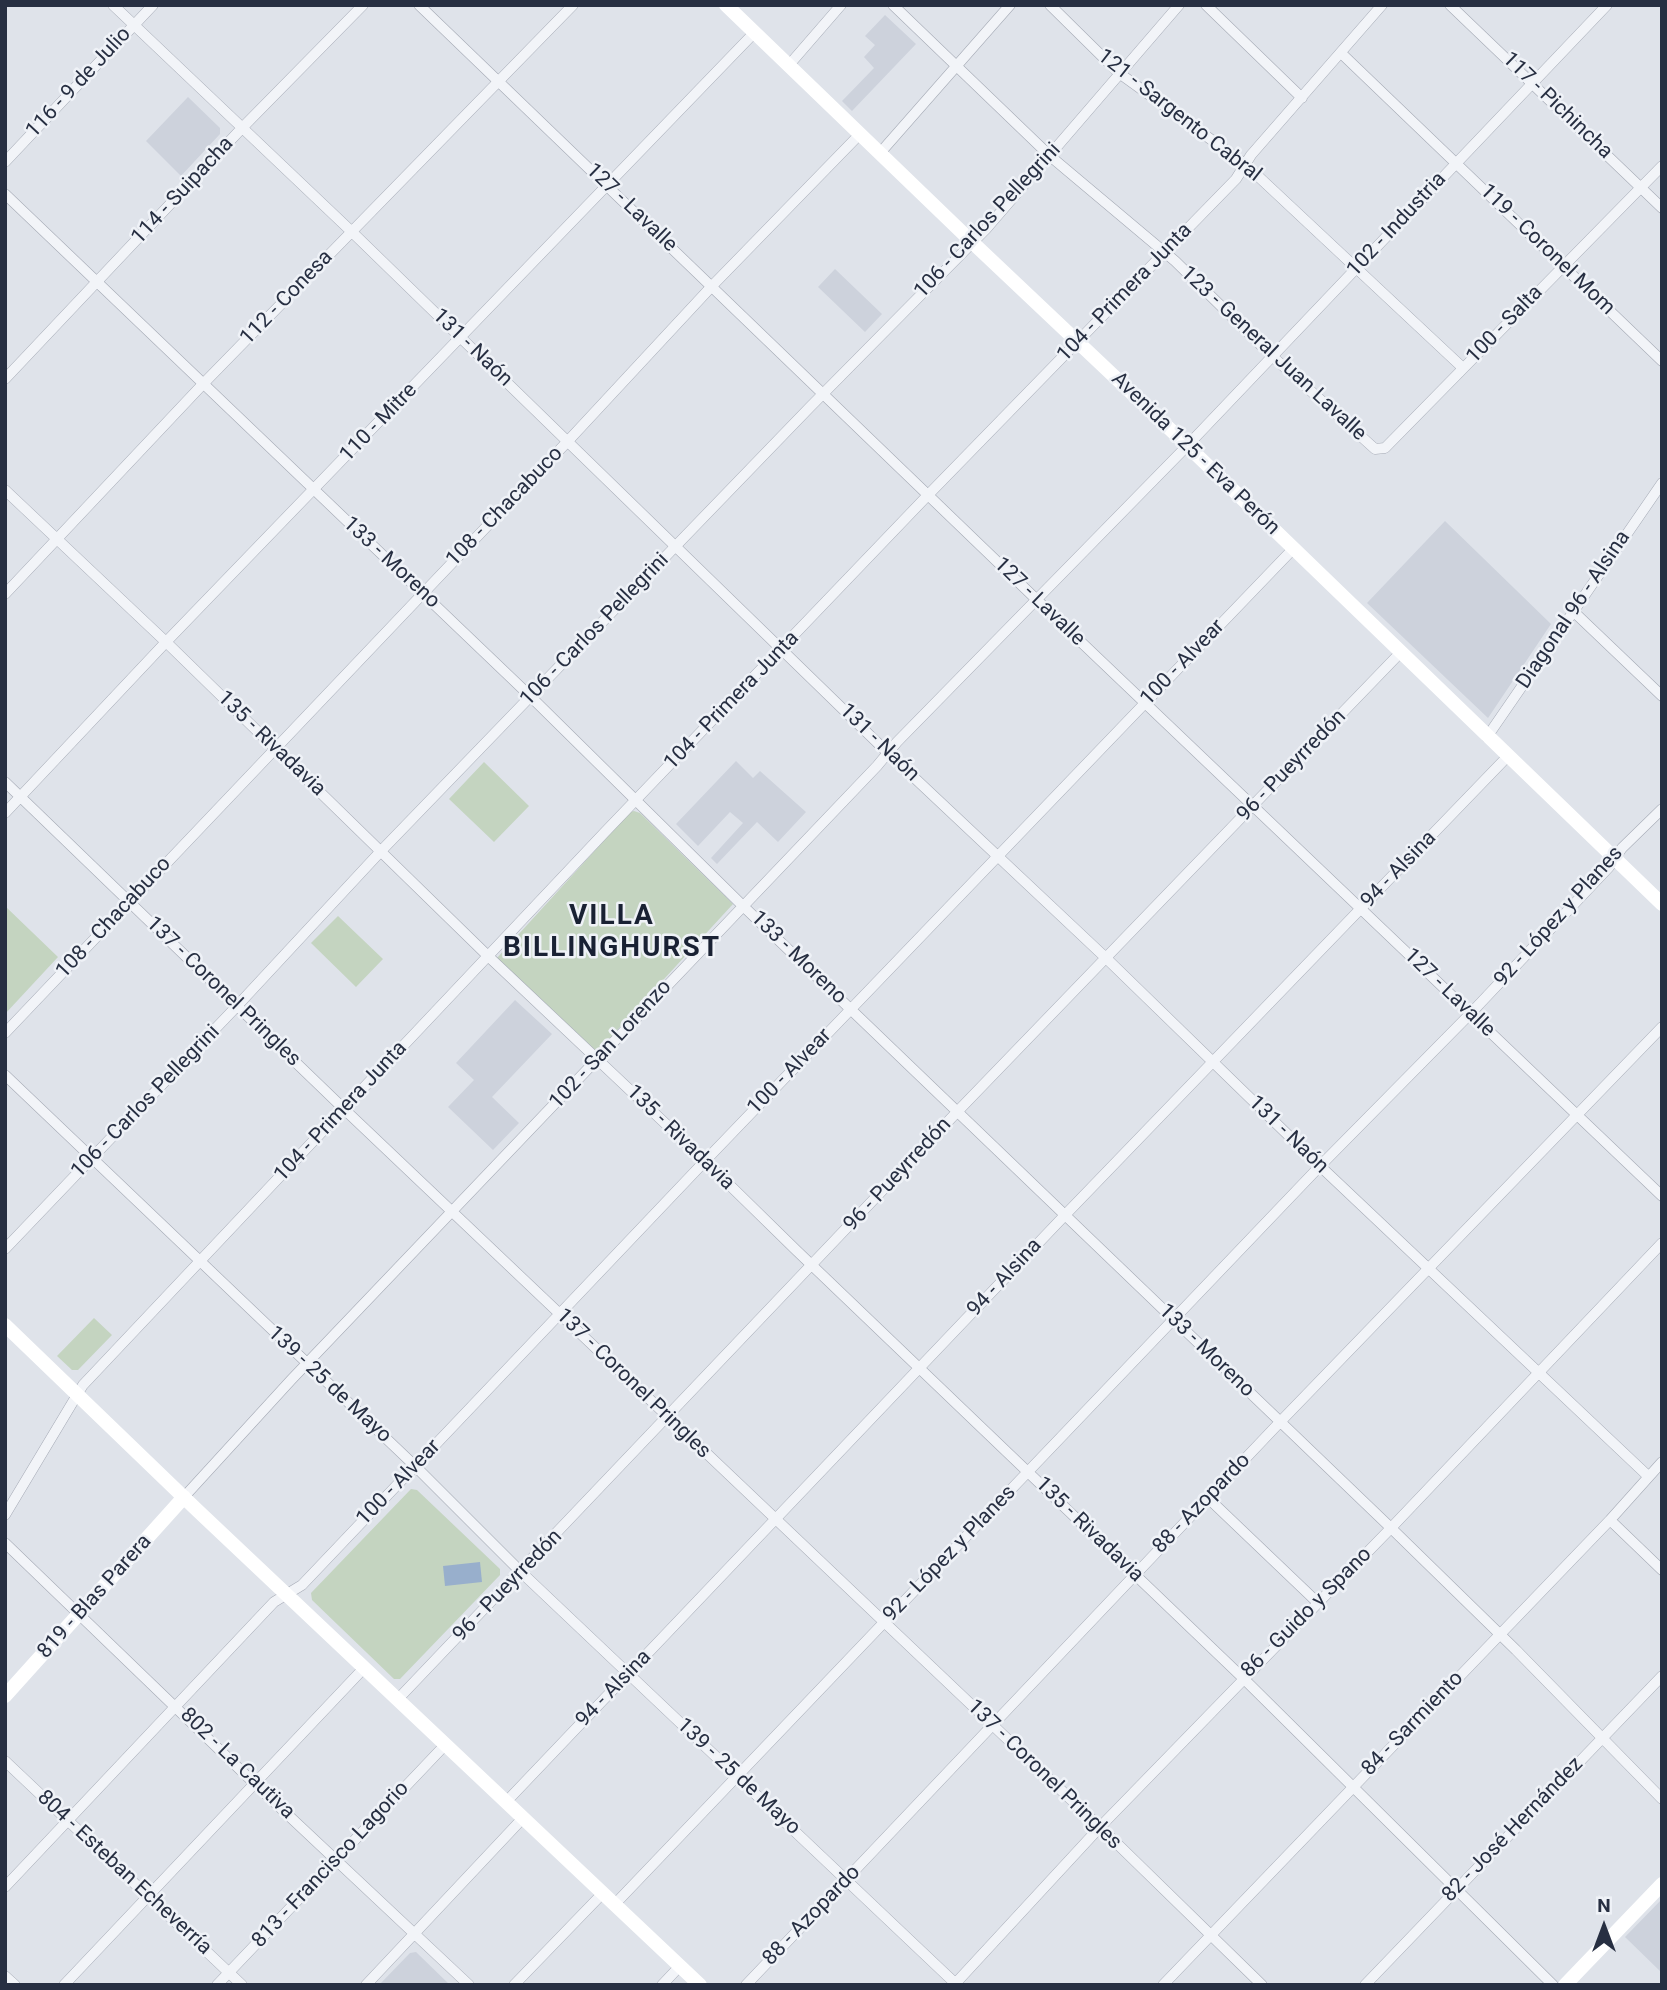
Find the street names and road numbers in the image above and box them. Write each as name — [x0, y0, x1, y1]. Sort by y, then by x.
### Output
street label: 116 - 9 de Julio — [21, 22, 137, 144]
street label: 121 - Sargento Cabral — [1092, 44, 1266, 188]
street label: 117 - Pichincha — [1497, 47, 1617, 165]
street label: 114 - Suipacha — [127, 132, 239, 250]
street label: 106 - Carlos Pellegrini — [909, 138, 1067, 304]
street label: 127 - Lavalle — [580, 158, 682, 258]
street label: 102 - Industria — [1342, 168, 1452, 282]
street label: 119 - Coronel Mom — [1474, 179, 1620, 321]
street label: 104 - Primera Junta — [1052, 218, 1198, 368]
street label: 112 - Conesa — [235, 245, 339, 351]
street label: 123 - General Juan Lavalle — [1175, 261, 1371, 447]
street label: 100 - Salta — [1462, 281, 1548, 369]
street label: 131 - Naón — [427, 304, 517, 392]
street label: Avenida 125 - Eva Perón — [1106, 367, 1284, 541]
street label: 110 - Mitre — [335, 378, 423, 468]
street label: 108 - Chacabuco — [441, 442, 569, 572]
street label: 133 - Moreno — [337, 512, 445, 614]
street label: Diagonal 96 - Alsina — [1512, 526, 1636, 694]
street label: 106 - Carlos Pellegrini — [515, 548, 675, 712]
street label: 127 - Lavalle — [988, 552, 1090, 652]
street label: 100 - Alvear — [1136, 615, 1230, 711]
street label: 104 - Primera Junta — [659, 626, 805, 776]
street label: 135 - Rivadavia — [212, 686, 330, 802]
street label: 131 - Naón — [834, 699, 924, 787]
street label: 96 - Pueyrredón — [1232, 705, 1352, 827]
street label: 94 - Alsina — [1356, 826, 1442, 914]
street label: 92 - López y Planes — [1489, 842, 1629, 992]
street label: 108 - Chacabuco — [51, 852, 177, 984]
street label: 133 - Moreno — [745, 906, 851, 1010]
street label: 137 - Coronel Pringles — [140, 912, 306, 1072]
street label: 127 - Lavalle — [1398, 943, 1500, 1043]
street label: 102 - San Lorenzo — [545, 975, 677, 1115]
street label: 106 - Carlos Pellegrini — [66, 1020, 226, 1184]
street label: 100 - Alvear — [743, 1024, 837, 1120]
street label: 104 - Primera Junta — [269, 1036, 413, 1188]
street label: 135 - Rivadavia — [621, 1080, 739, 1196]
street label: 131 - Naón — [1243, 1091, 1333, 1179]
street label: 96 - Pueyrredón — [839, 1113, 957, 1237]
street label: 94 - Alsina — [963, 1234, 1047, 1322]
street label: 133 - Moreno — [1153, 1299, 1259, 1403]
street label: 137 - Coronel Pringles — [550, 1304, 716, 1464]
street label: 139 - 25 de Mayo — [262, 1321, 396, 1449]
street label: 100 - Alvear — [352, 1435, 446, 1531]
street label: 88 - Azopardo — [1148, 1449, 1256, 1559]
street label: 135 - Rivadavia — [1030, 1472, 1148, 1588]
street label: 92 - López y Planes — [878, 1480, 1022, 1628]
street label: 96 - Pueyrredón — [448, 1525, 568, 1647]
street label: 819 - Blas Parera — [33, 1530, 157, 1664]
street label: 86 - Guido y Spano — [1236, 1542, 1378, 1684]
street label: 94 - Alsina — [571, 1645, 657, 1733]
street label: 84 - Sarmiento — [1357, 1666, 1469, 1782]
street label: 137 - Coronel Pringles — [961, 1695, 1127, 1855]
street label: 802 - La Cautiva — [174, 1703, 300, 1825]
street label: 139 - 25 de Mayo — [671, 1713, 805, 1841]
street label: 82 - José Hernández — [1437, 1752, 1589, 1908]
street label: 813 - Francisco Lagorio — [247, 1777, 415, 1953]
street label: 804 - Esteban Echeverría — [31, 1785, 217, 1961]
street label: 88 - Azopardo — [758, 1861, 866, 1971]

